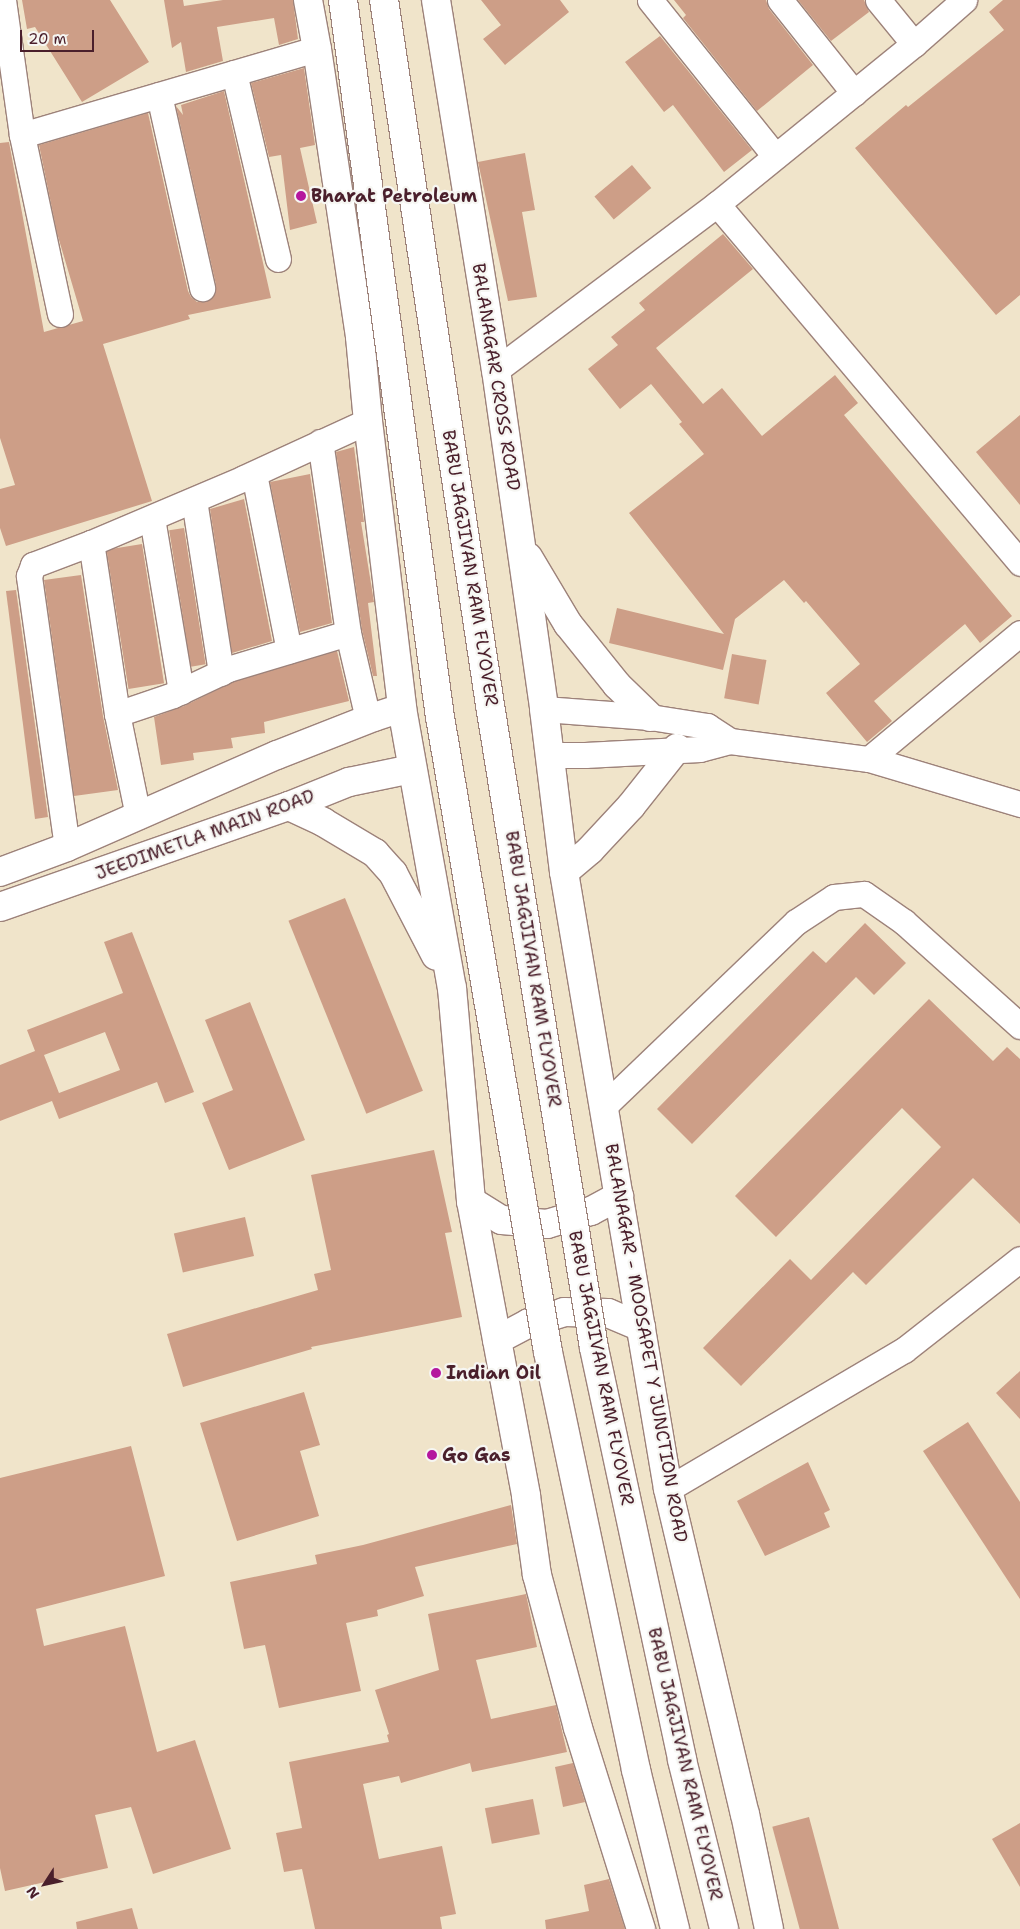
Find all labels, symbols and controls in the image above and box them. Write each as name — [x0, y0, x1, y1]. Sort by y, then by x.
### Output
scale bar — [22, 20, 96, 52]
text: 20 m — [28, 29, 67, 49]
place label: Bharat Petroleum — [311, 185, 477, 207]
marker: Bharat Petroleum — [295, 190, 307, 202]
street label: BALANAGAR CROSS ROAD — [467, 262, 525, 492]
street label: BABU JAGJIVAN RAM FLYOVER — [437, 428, 503, 708]
street label: JEEDIMETLA MAIN ROAD — [92, 785, 318, 885]
street label: BABU JAGJIVAN RAM FLYOVER — [500, 829, 566, 1109]
street label: BALANAGAR - MOOSAPET Y JUNCTION ROAD — [600, 1142, 692, 1544]
street label: BABU JAGJIVAN RAM FLYOVER — [564, 1229, 638, 1507]
place label: Indian Oil — [446, 1362, 541, 1384]
marker: Indian Oil — [430, 1367, 442, 1379]
place label: Go Gas — [442, 1444, 511, 1466]
marker: Go Gas — [426, 1449, 438, 1461]
street label: BABU JAGJIVAN RAM FLYOVER — [643, 1626, 727, 1902]
north arrow — [20, 1859, 70, 1909]
text: N — [22, 1883, 43, 1902]

